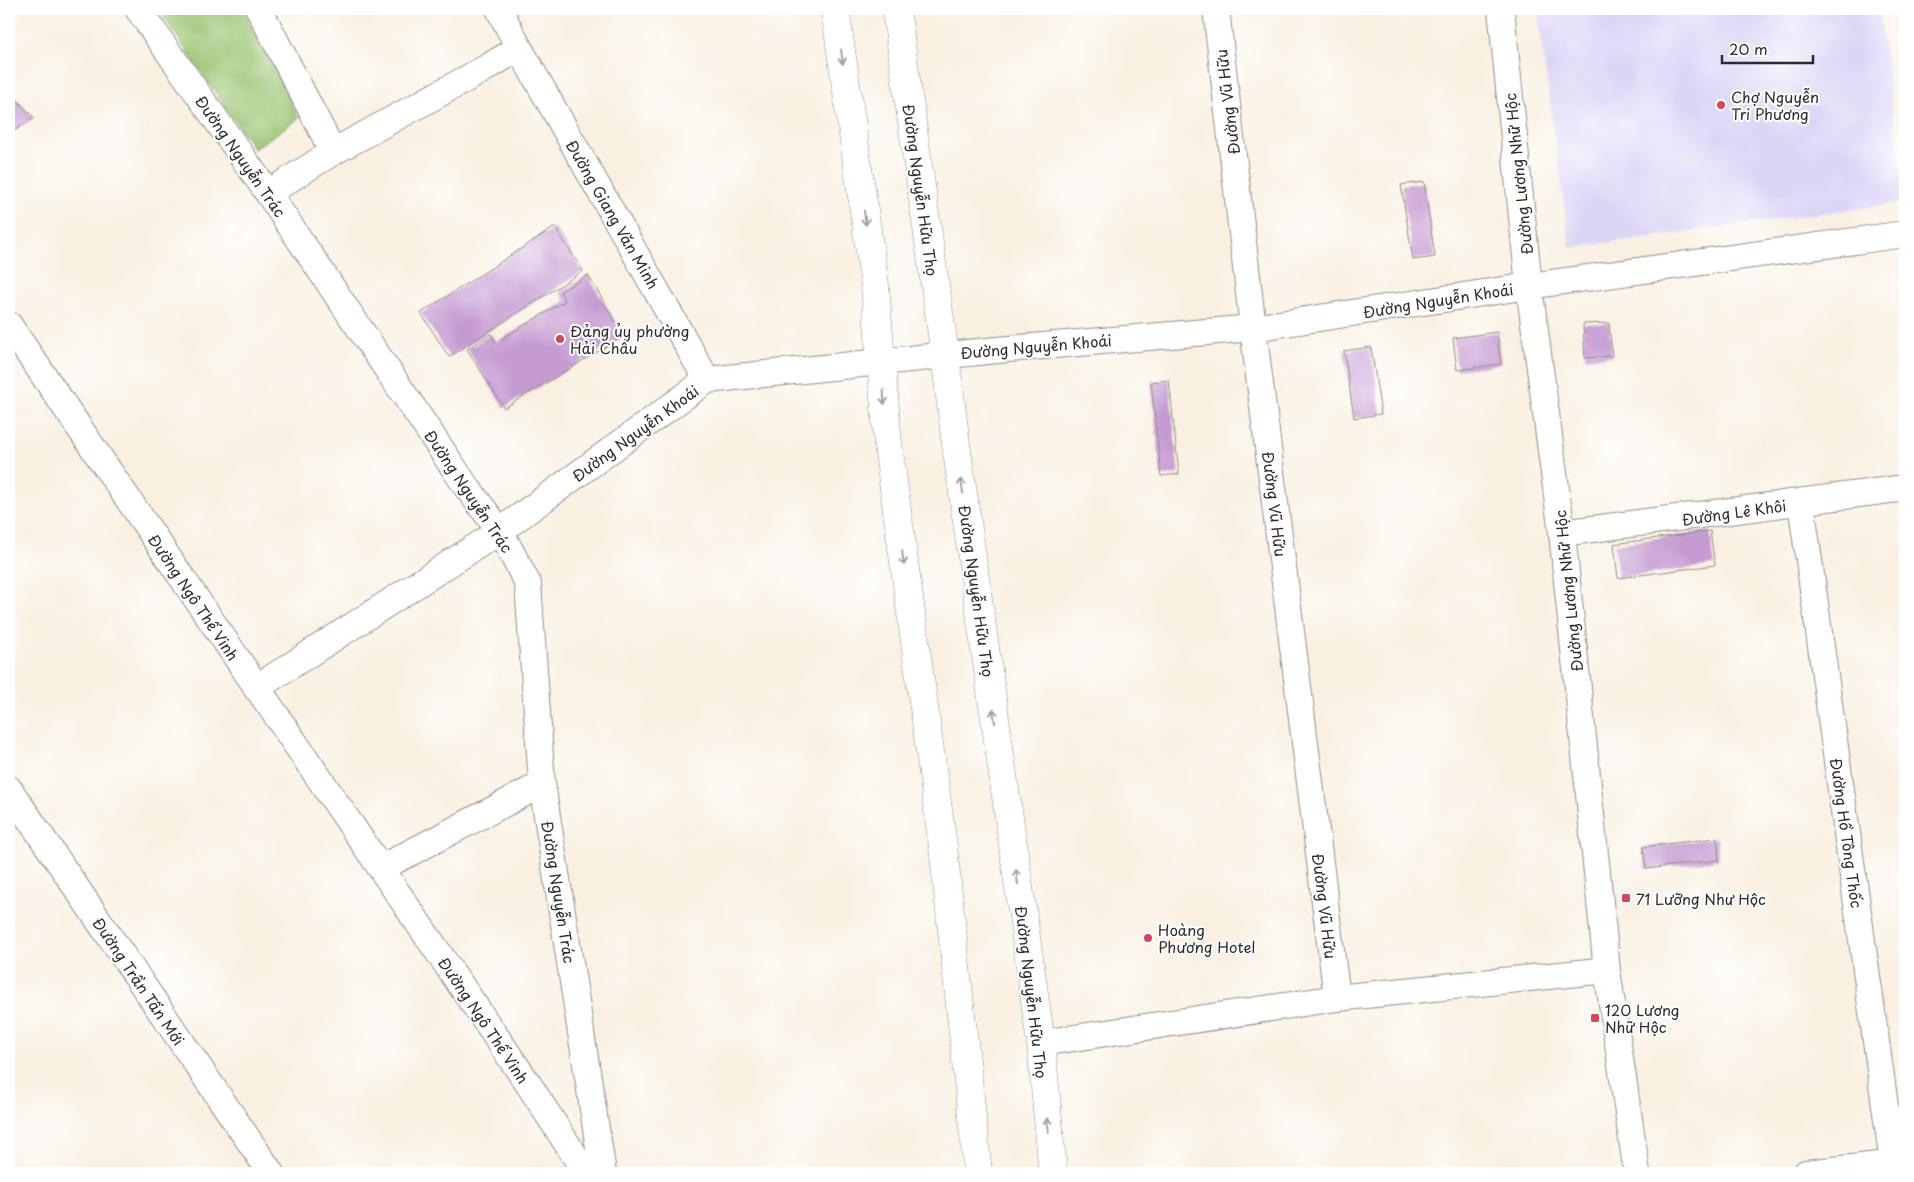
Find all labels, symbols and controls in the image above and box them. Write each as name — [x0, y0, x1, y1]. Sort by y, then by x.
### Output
scale bar — [1722, 32, 1813, 64]
text: 20 m — [1729, 37, 1768, 60]
street label: Đường Vũ Hữu — [1209, 48, 1245, 156]
one-way arrow — [837, 49, 847, 65]
place label: Chợ Nguyễn Tri Phương — [1731, 85, 1819, 125]
street label: Đường Nguyễn Trác — [190, 90, 292, 222]
street label: Đường Lương Nhữ Hộc — [1498, 92, 1538, 256]
marker: Chợ Nguyễn Tri Phương — [1715, 99, 1727, 111]
street label: Đường Nguyễn Hữu Thọ — [898, 103, 944, 277]
street label: Đường Giang Văn Minh — [561, 135, 665, 293]
one-way arrow — [861, 209, 871, 225]
street label: Đường Nguyễn Khoái — [1361, 277, 1515, 323]
place label: Đảng ủy phường Hải Châu — [570, 319, 689, 359]
street label: Đường Nguyễn Khoái — [959, 328, 1113, 364]
marker: Đảng ủy phường Hải Châu — [554, 333, 566, 345]
street label: Đường Nguyễn Khoái — [567, 379, 703, 487]
one-way arrow — [879, 389, 888, 405]
street label: Đường Nguyễn Trác — [419, 425, 519, 557]
street label: Đường Vũ Hữu — [1257, 450, 1293, 558]
one-way arrow — [957, 478, 967, 494]
street label: Đường Lê Khôi — [1680, 493, 1788, 531]
street label: Đường Nguyễn Hữu Thọ — [954, 504, 1000, 678]
street label: Đường Lương Nhữ Hộc — [1548, 509, 1588, 673]
street label: Đường Ngô Thế Vinh — [143, 529, 245, 665]
one-way arrow — [898, 550, 908, 566]
one-way arrow — [989, 708, 999, 724]
street label: Đường Hồ Tông Thốc — [1825, 757, 1869, 910]
street label: Đường Nguyễn Trác — [536, 819, 582, 965]
street label: Đường Vũ Hữu — [1307, 852, 1343, 960]
one-way arrow — [1012, 869, 1022, 885]
place label: 71 Lưỡng Như Hộc — [1636, 887, 1766, 910]
marker: 71 Lưỡng Như Hộc — [1620, 892, 1632, 904]
street label: Đường Nguyễn Hữu Thọ — [1010, 905, 1054, 1079]
street label: Đường Trần Tấn Mới — [88, 912, 190, 1050]
place label: Hoàng Phương Hotel — [1158, 918, 1255, 958]
marker: Hoàng Phương Hotel — [1142, 932, 1154, 944]
street label: Đường Ngô Thế Vinh — [433, 952, 535, 1088]
place label: 120 Lương Nhữ Hộc — [1605, 998, 1679, 1038]
marker: 120 Lương Nhữ Hộc — [1589, 1012, 1601, 1024]
one-way arrow — [1043, 1117, 1053, 1133]

